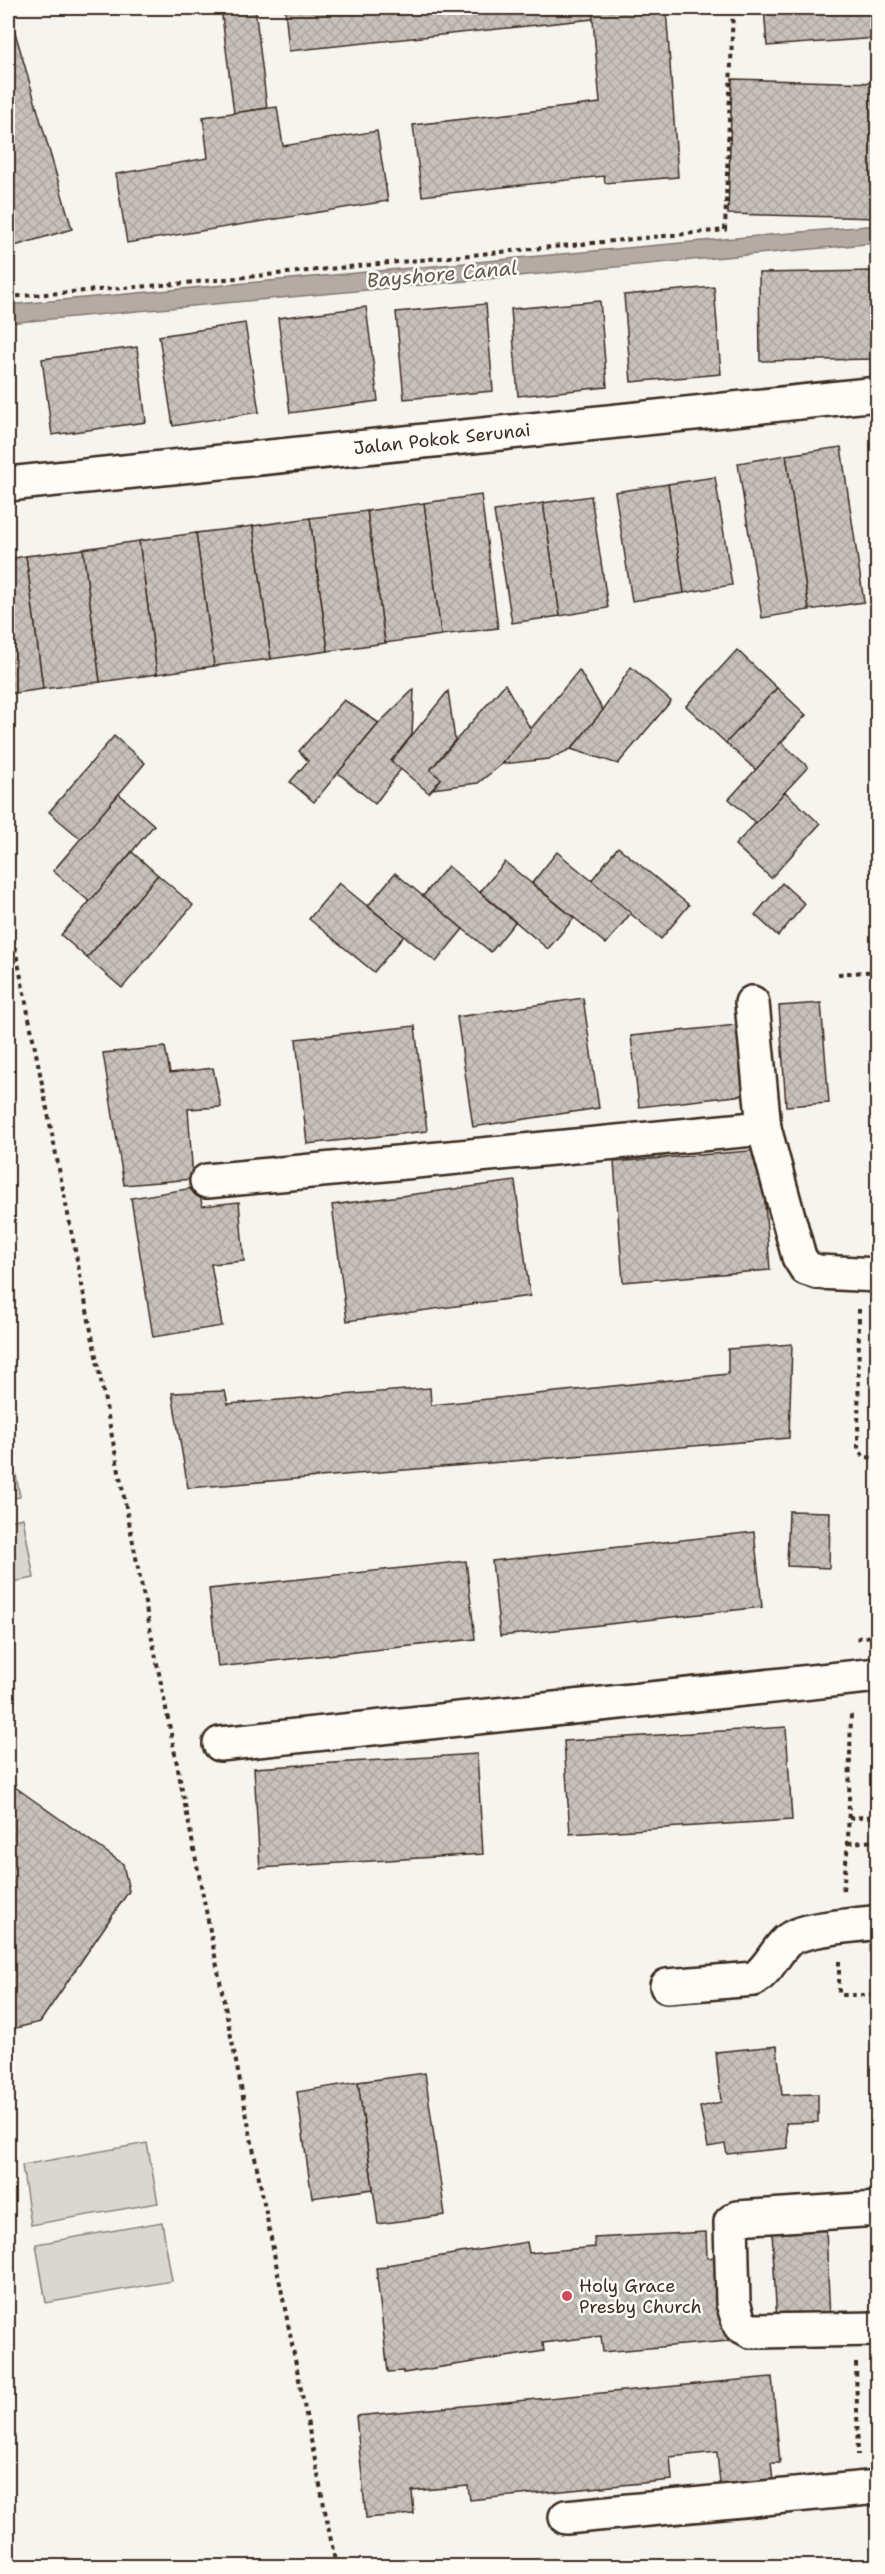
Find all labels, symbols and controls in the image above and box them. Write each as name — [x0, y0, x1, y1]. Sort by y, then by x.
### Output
water label: Bayshore Canal — [366, 254, 518, 294]
street label: Jalan Pokok Serunai — [352, 418, 532, 460]
place label: Holy Grace Presby Church — [579, 2274, 702, 2319]
marker: Holy Grace Presby Church — [560, 2289, 574, 2303]

